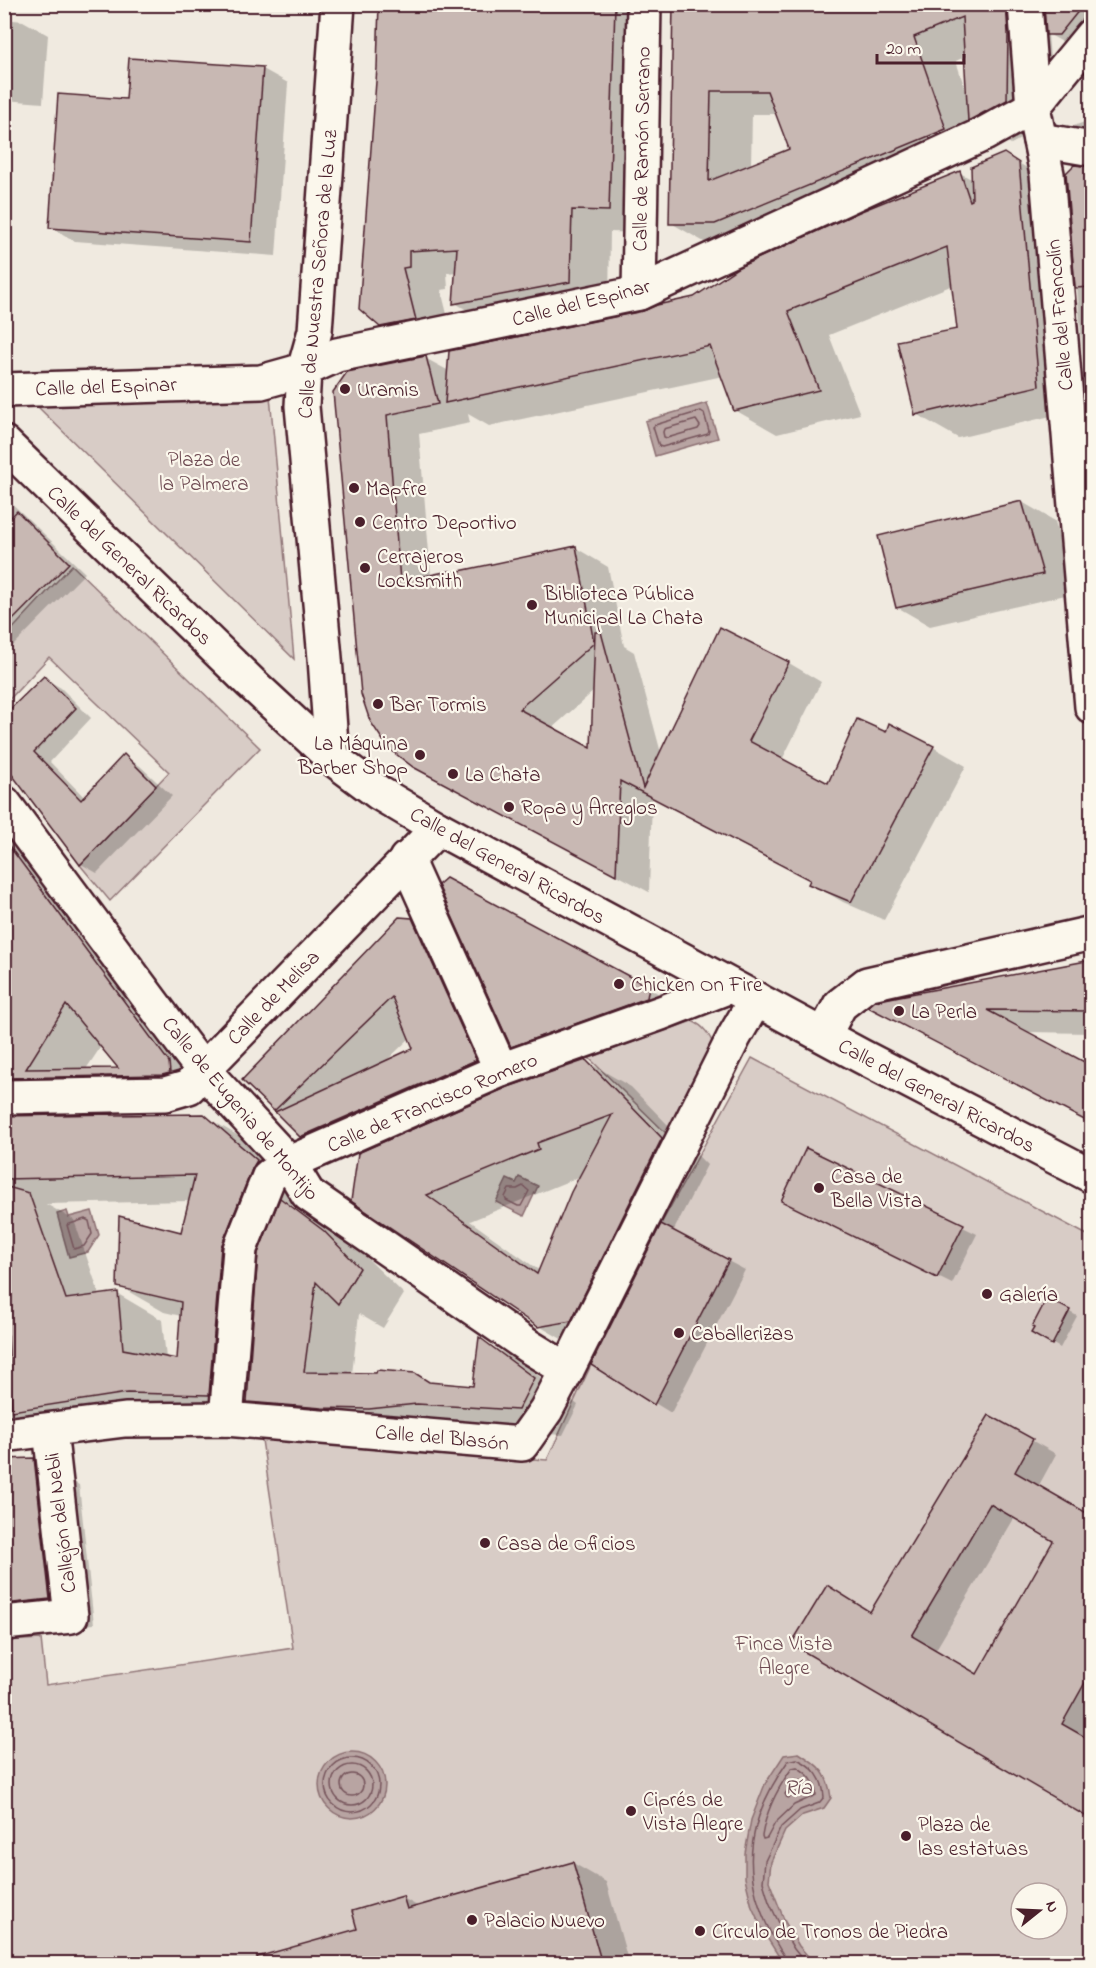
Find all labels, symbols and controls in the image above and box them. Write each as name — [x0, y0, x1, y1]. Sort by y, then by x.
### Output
scale bar — [877, 27, 964, 65]
text: 20 m — [886, 37, 921, 63]
street label: Calle de Ramón Serrano — [626, 46, 660, 252]
street label: Calle de Nuestra Señora de la Luz — [291, 128, 347, 420]
street label: Calle del Francolín — [1039, 238, 1083, 392]
street label: Calle del Espinar — [509, 272, 654, 336]
street label: Calle del Espinar — [35, 371, 178, 405]
place label: Uramis — [357, 376, 419, 406]
marker: Uramis — [338, 382, 352, 396]
park label: Plaza de la Palmera — [159, 446, 249, 500]
place label: Mapfre — [366, 475, 427, 505]
street label: Calle del General Ricardos — [39, 479, 218, 653]
marker: Mapfre — [347, 481, 361, 495]
place label: Centro Deportivo — [372, 509, 517, 539]
marker: Centro Deportivo — [353, 515, 367, 529]
place label: Cerrajeros Locksmith — [377, 543, 464, 597]
marker: Cerrajeros Locksmith — [358, 561, 372, 575]
place label: Biblioteca Pública Municipal La Chata — [543, 580, 703, 634]
marker: Biblioteca Pública Municipal La Chata — [525, 598, 539, 612]
place label: Bar Tormis — [389, 691, 487, 721]
marker: Bar Tormis — [371, 697, 385, 711]
place label: La Máquina Barber Shop — [297, 730, 408, 784]
marker: La Máquina Barber Shop — [413, 748, 427, 762]
place label: La Chata — [465, 761, 541, 791]
marker: La Chata — [446, 767, 460, 781]
place label: Ropa y Arreglos — [521, 794, 658, 826]
street label: Calle del General Ricardos — [404, 800, 610, 933]
marker: Ropa y Arreglos — [502, 800, 516, 814]
street label: Calle de Melisa — [221, 944, 328, 1053]
place label: Chicken On Fire — [631, 971, 763, 1001]
marker: Chicken On Fire — [612, 977, 626, 991]
place label: La Perla — [911, 998, 977, 1028]
marker: La Perla — [892, 1004, 906, 1018]
street label: Calle de Eugenia de Montijo — [152, 1011, 325, 1209]
street label: Calle del General Ricardos — [832, 1032, 1040, 1162]
street label: Calle de Francisco Romero — [323, 1046, 543, 1162]
place label: Casa de Bella Vista — [830, 1163, 922, 1217]
marker: Casa de Bella Vista — [812, 1181, 826, 1195]
place label: Galería — [999, 1281, 1058, 1311]
marker: Galería — [980, 1287, 994, 1301]
place label: Caballerizas — [691, 1320, 794, 1350]
marker: Caballerizas — [672, 1326, 686, 1340]
street label: Calle del Blasón — [374, 1418, 510, 1460]
street label: Callejón del Nebli — [38, 1451, 85, 1595]
place label: Casa de Oficios — [497, 1530, 636, 1560]
marker: Casa de Oficios — [478, 1536, 492, 1550]
park label: Finca Vista Alegre — [734, 1630, 833, 1686]
water label: Ría — [784, 1773, 813, 1805]
place label: Ciprés de Vista Alegre — [642, 1786, 744, 1842]
marker: Ciprés de Vista Alegre — [624, 1804, 638, 1818]
place label: Plaza de las estatuas — [918, 1811, 1028, 1865]
marker: Plaza de las estatuas — [899, 1829, 913, 1843]
north arrow — [1009, 1881, 1069, 1941]
text: N — [1038, 1898, 1065, 1916]
place label: Palacio Nuevo — [484, 1907, 605, 1937]
marker: Palacio Nuevo — [465, 1913, 479, 1927]
place label: Círculo de Tronos de Piedra — [712, 1918, 948, 1948]
marker: Círculo de Tronos de Piedra — [693, 1924, 707, 1938]

